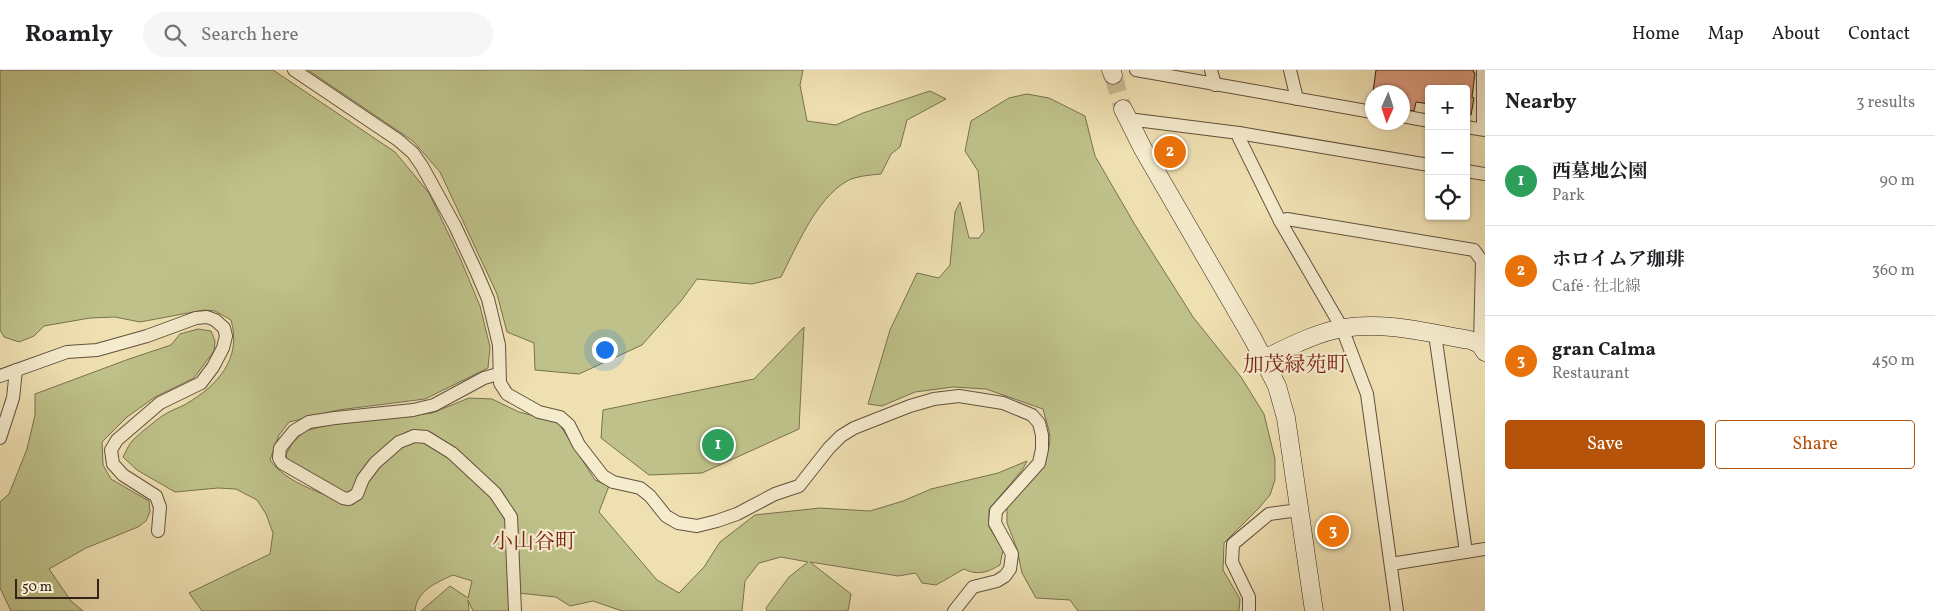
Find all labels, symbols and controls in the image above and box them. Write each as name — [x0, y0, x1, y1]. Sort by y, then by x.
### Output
search box — [143, 12, 493, 57]
text: Roamly — [25, 18, 113, 52]
icon: search — [161, 21, 189, 49]
text: Search here — [201, 22, 298, 48]
text: Home — [1632, 22, 1680, 47]
text: Map — [1708, 22, 1744, 47]
text: About — [1772, 22, 1820, 47]
text: Contact — [1848, 22, 1910, 47]
north arrow — [1365, 85, 1410, 130]
map controls — [1425, 85, 1470, 220]
button: + — [1425, 85, 1470, 130]
text: Nearby — [1505, 88, 1576, 117]
text: 3 results — [1856, 92, 1915, 114]
button: − — [1425, 130, 1470, 175]
pin: 2 — [1154, 133, 1186, 171]
text: 西墓地公園 — [1552, 159, 1647, 185]
text: 1 — [1518, 170, 1524, 192]
text: 90 m — [1879, 170, 1915, 192]
button: locate — [1425, 175, 1470, 220]
text: Park — [1552, 185, 1585, 207]
text: ホロイムア珈琲 — [1552, 247, 1684, 273]
text: 2 — [1517, 260, 1525, 282]
text: 360 m — [1872, 260, 1915, 282]
text: Café · 社北線 — [1552, 276, 1641, 298]
your location — [592, 337, 618, 363]
text: gran Calma — [1552, 337, 1656, 363]
text: 3 — [1517, 350, 1525, 372]
text: 450 m — [1872, 350, 1915, 372]
district label: 加茂緑苑町 — [1243, 351, 1348, 380]
text: Restaurant — [1552, 363, 1630, 385]
button: Save — [1505, 420, 1705, 469]
button: Share — [1715, 420, 1915, 469]
pin: 1 — [702, 426, 734, 464]
pin: 3 — [1317, 512, 1349, 550]
district label: 小山谷町 — [492, 528, 576, 557]
scale bar — [15, 576, 99, 599]
text: 50 m — [22, 578, 52, 597]

